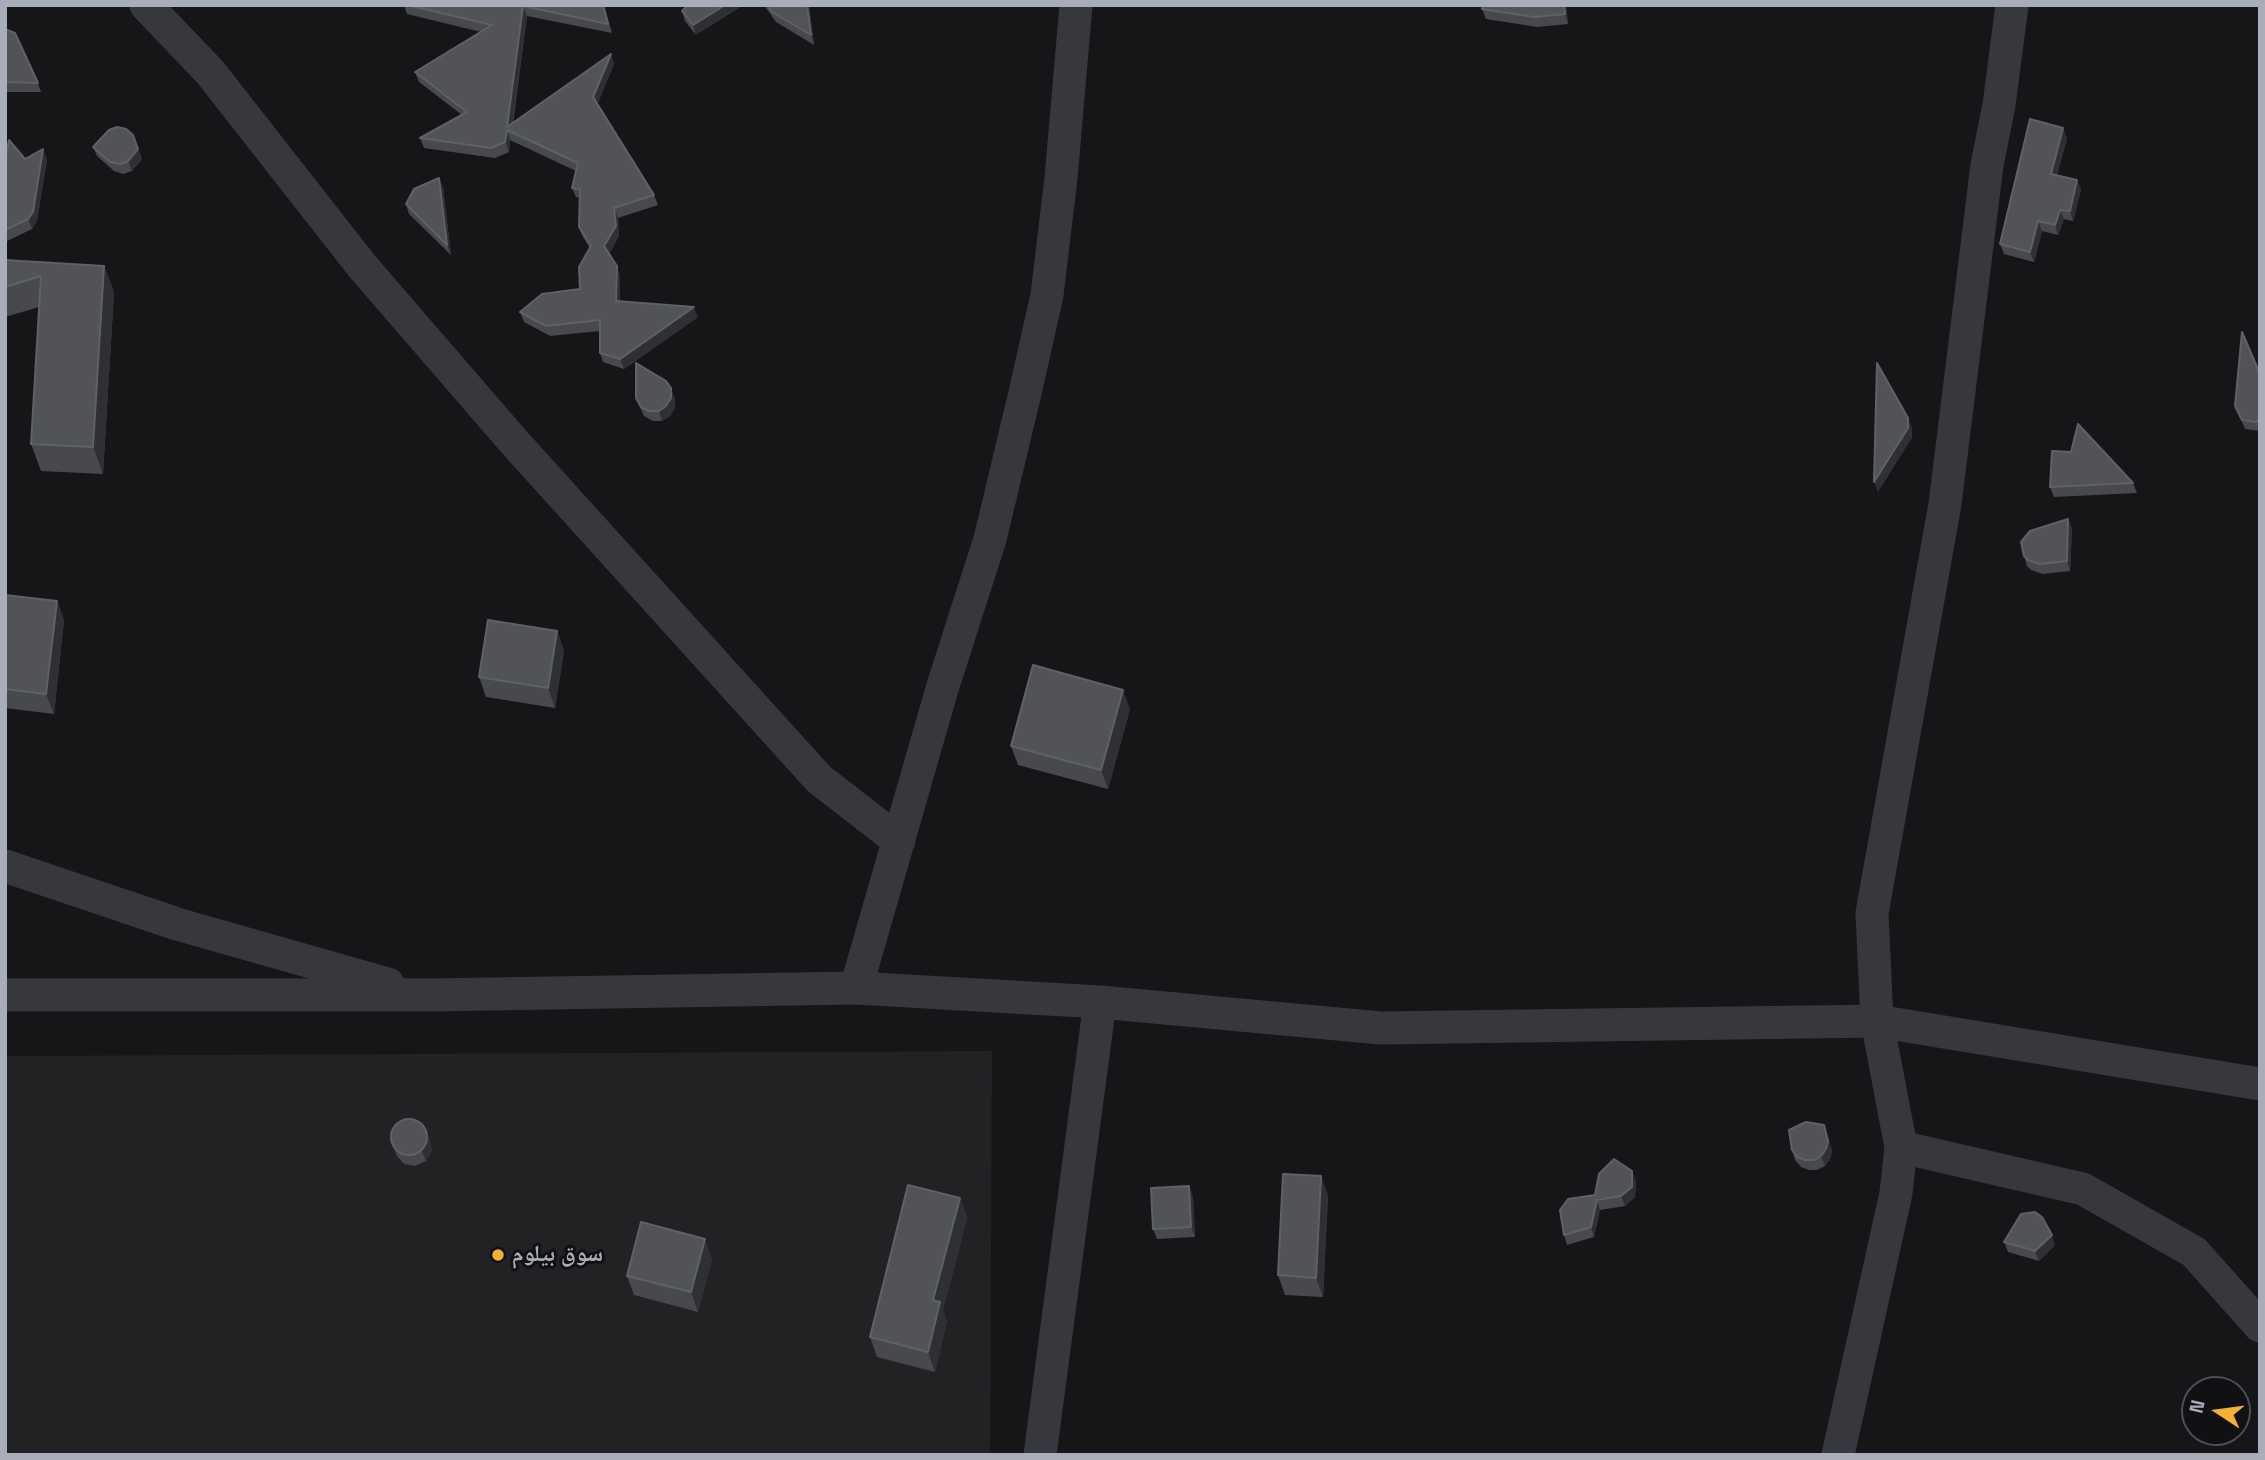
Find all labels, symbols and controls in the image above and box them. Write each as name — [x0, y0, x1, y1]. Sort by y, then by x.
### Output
place label: سوق بيلوم — [512, 1241, 603, 1269]
marker: سوق بيلوم — [490, 1247, 506, 1263]
north arrow — [2181, 1376, 2251, 1446]
text: N — [2183, 1398, 2211, 1416]

